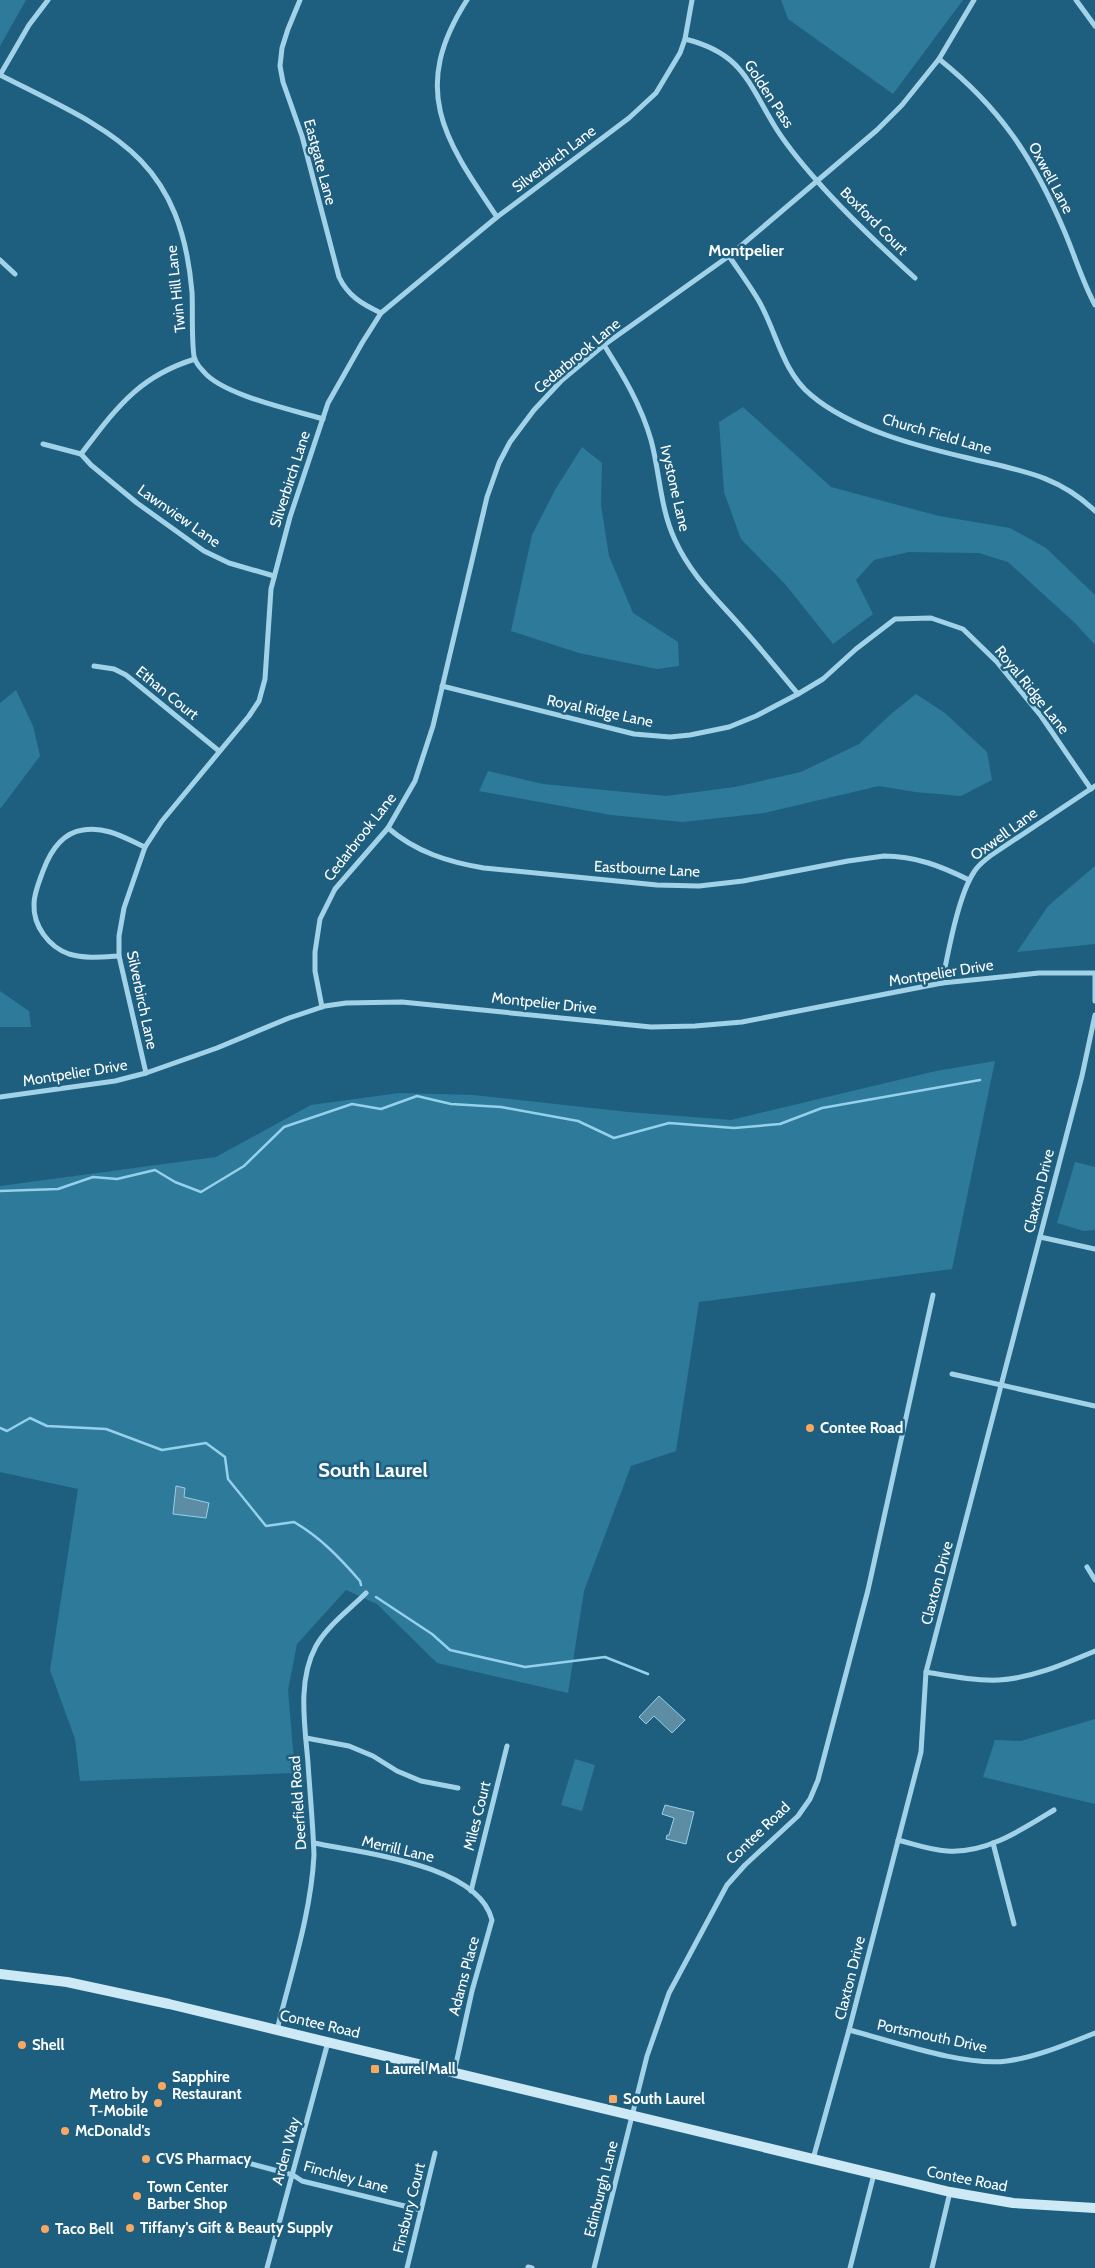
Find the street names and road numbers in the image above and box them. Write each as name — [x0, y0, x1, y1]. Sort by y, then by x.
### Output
street label: Golden Pass — [740, 57, 798, 131]
street label: Eastgate Lane — [300, 117, 340, 207]
street label: Silverbirch Lane — [509, 122, 600, 196]
street label: Oxwell Lane — [1025, 139, 1077, 217]
street label: Boxford Court — [836, 183, 912, 259]
street label: Twin Hill Lane — [162, 244, 190, 333]
street label: Cedarbrook Lane — [530, 314, 624, 397]
street label: Church Field Lane — [880, 410, 994, 458]
street label: Silverbirch Lane — [266, 428, 314, 529]
street label: Ivystone Lane — [656, 443, 694, 533]
street label: Lawnview Lane — [134, 481, 224, 551]
street label: Royal Ridge Lane — [991, 642, 1073, 738]
street label: Ethan Court — [132, 662, 202, 724]
street label: Royal Ridge Lane — [545, 691, 655, 731]
street label: Cedarbrook Lane — [320, 789, 400, 885]
street label: Oxwell Lane — [967, 804, 1041, 864]
street label: Eastbourne Lane — [594, 857, 701, 881]
street label: Silverbirch Lane — [123, 949, 161, 1051]
street label: Montpelier Drive — [887, 956, 995, 990]
street label: Montpelier Drive — [490, 989, 598, 1018]
street label: Montpelier Drive — [21, 1056, 129, 1090]
street label: Claxton Drive — [1020, 1147, 1058, 1235]
street label: Claxton Drive — [917, 1539, 957, 1627]
street label: Deerfield Road — [286, 1755, 310, 1851]
street label: Miles Court — [460, 1779, 494, 1853]
street label: Contee Road — [722, 1798, 794, 1868]
street label: Merrill Lane — [360, 1832, 436, 1866]
street label: Adams Place — [445, 1934, 483, 2017]
street label: Claxton Drive — [831, 1934, 869, 2022]
street label: Contee Road — [278, 2006, 362, 2042]
street label: Portsmouth Drive — [875, 2016, 989, 2057]
street label: Arden Way — [268, 2115, 304, 2187]
street label: Edinburgh Lane — [580, 2139, 622, 2239]
street label: Finchley Lane — [302, 2157, 391, 2197]
street label: Finsbury Court — [389, 2161, 429, 2255]
street label: Contee Road — [925, 2162, 1009, 2196]

